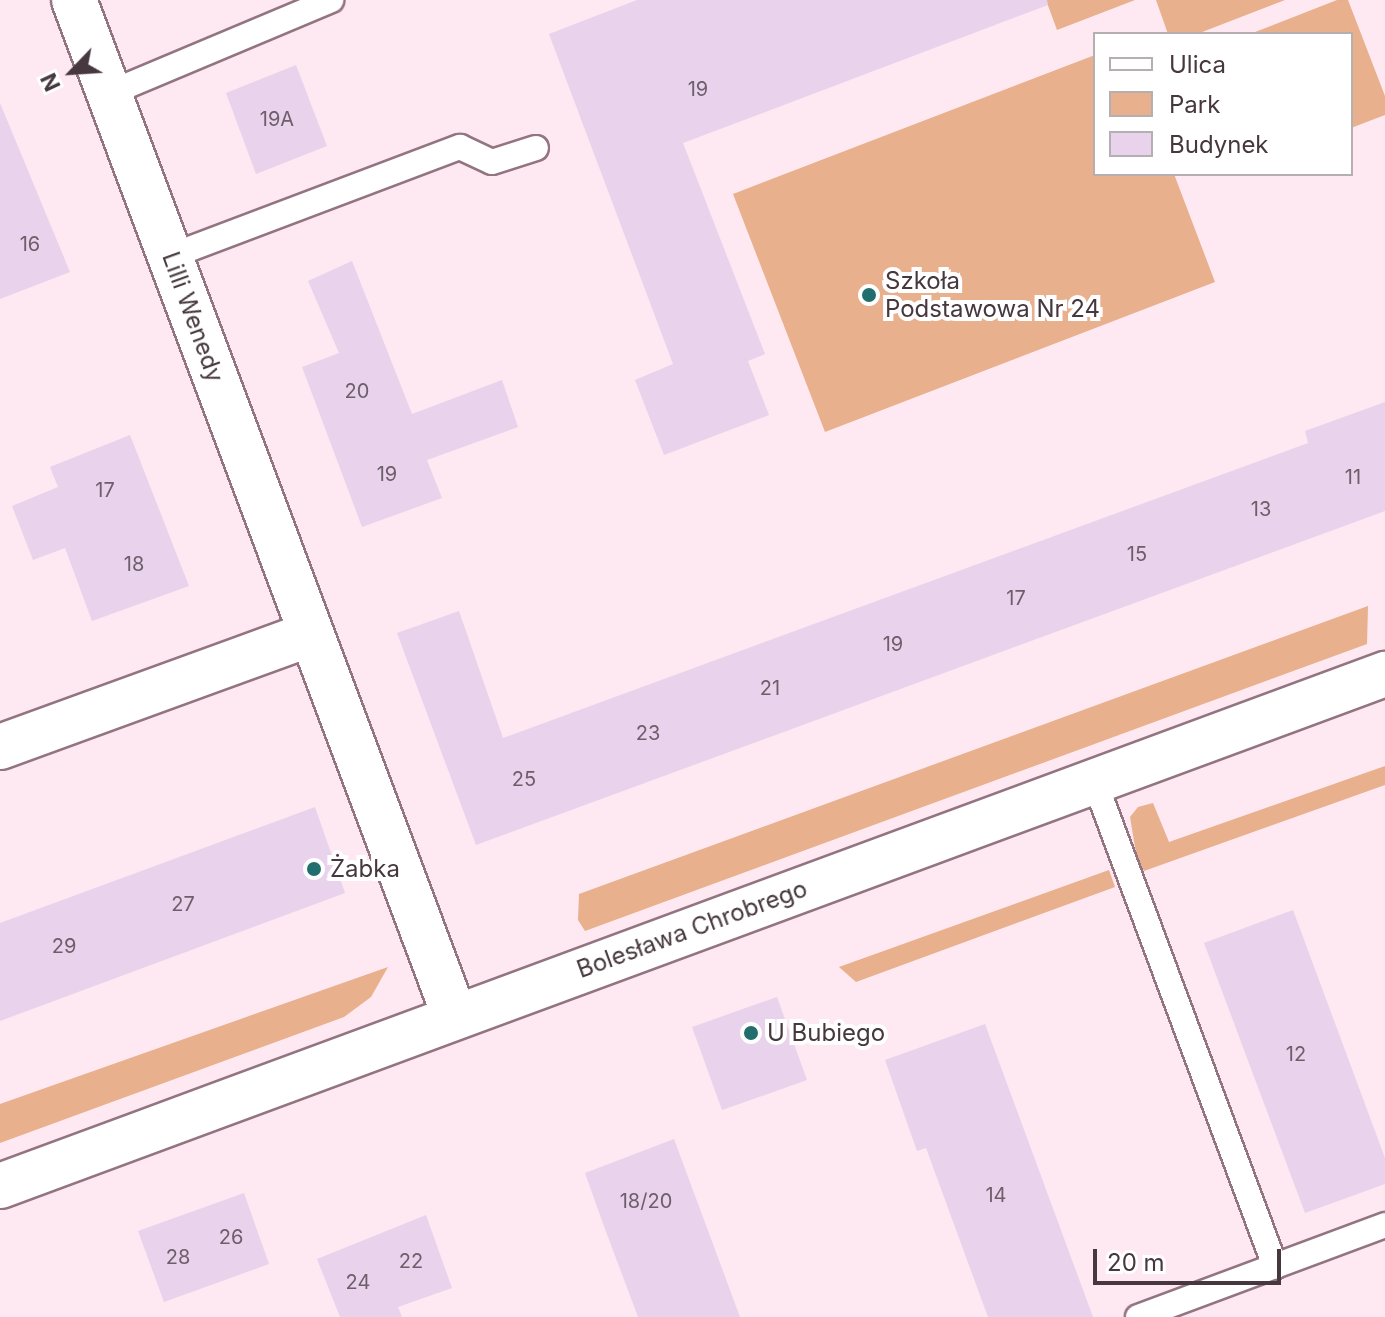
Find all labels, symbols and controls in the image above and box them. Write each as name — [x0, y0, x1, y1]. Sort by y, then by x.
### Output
north arrow — [32, 32, 112, 112]
legend — [1093, 32, 1353, 176]
text: Ulica — [1169, 50, 1226, 79]
text: N — [35, 69, 66, 95]
house number: 19 — [688, 77, 708, 101]
text: Park — [1169, 90, 1220, 119]
house number: 19A — [260, 107, 294, 131]
text: Budynek — [1169, 130, 1269, 159]
house number: 16 — [20, 232, 40, 256]
street label: Lilli Wenedy — [156, 248, 230, 386]
place label: Szkoła Podstawowa Nr 24 — [885, 267, 1100, 323]
marker: Szkoła Podstawowa Nr 24 — [860, 286, 878, 304]
house number: 20 — [345, 379, 369, 403]
house number: 19 — [377, 462, 397, 486]
house number: 11 — [1345, 465, 1361, 489]
house number: 17 — [95, 478, 115, 502]
house number: 13 — [1251, 497, 1271, 521]
house number: 15 — [1127, 542, 1147, 566]
house number: 18 — [124, 552, 144, 576]
house number: 17 — [1006, 586, 1026, 610]
house number: 19 — [883, 632, 903, 656]
house number: 21 — [760, 676, 780, 700]
house number: 23 — [636, 721, 660, 745]
house number: 25 — [512, 767, 536, 791]
place label: Żabka — [330, 855, 400, 883]
marker: Żabka — [305, 860, 323, 878]
street label: Bolesława Chrobrego — [573, 874, 811, 984]
house number: 27 — [171, 892, 195, 916]
house number: 29 — [52, 934, 76, 958]
place label: U Bubiego — [767, 1019, 885, 1047]
marker: U Bubiego — [742, 1024, 760, 1042]
house number: 12 — [1286, 1042, 1306, 1066]
house number: 14 — [985, 1183, 1007, 1207]
house number: 18/20 — [620, 1189, 672, 1213]
house number: 26 — [219, 1225, 243, 1249]
scale bar — [1097, 1233, 1285, 1283]
house number: 28 — [166, 1245, 190, 1269]
text: 20 m — [1107, 1248, 1165, 1277]
house number: 22 — [399, 1249, 423, 1273]
house number: 24 — [346, 1270, 370, 1294]

